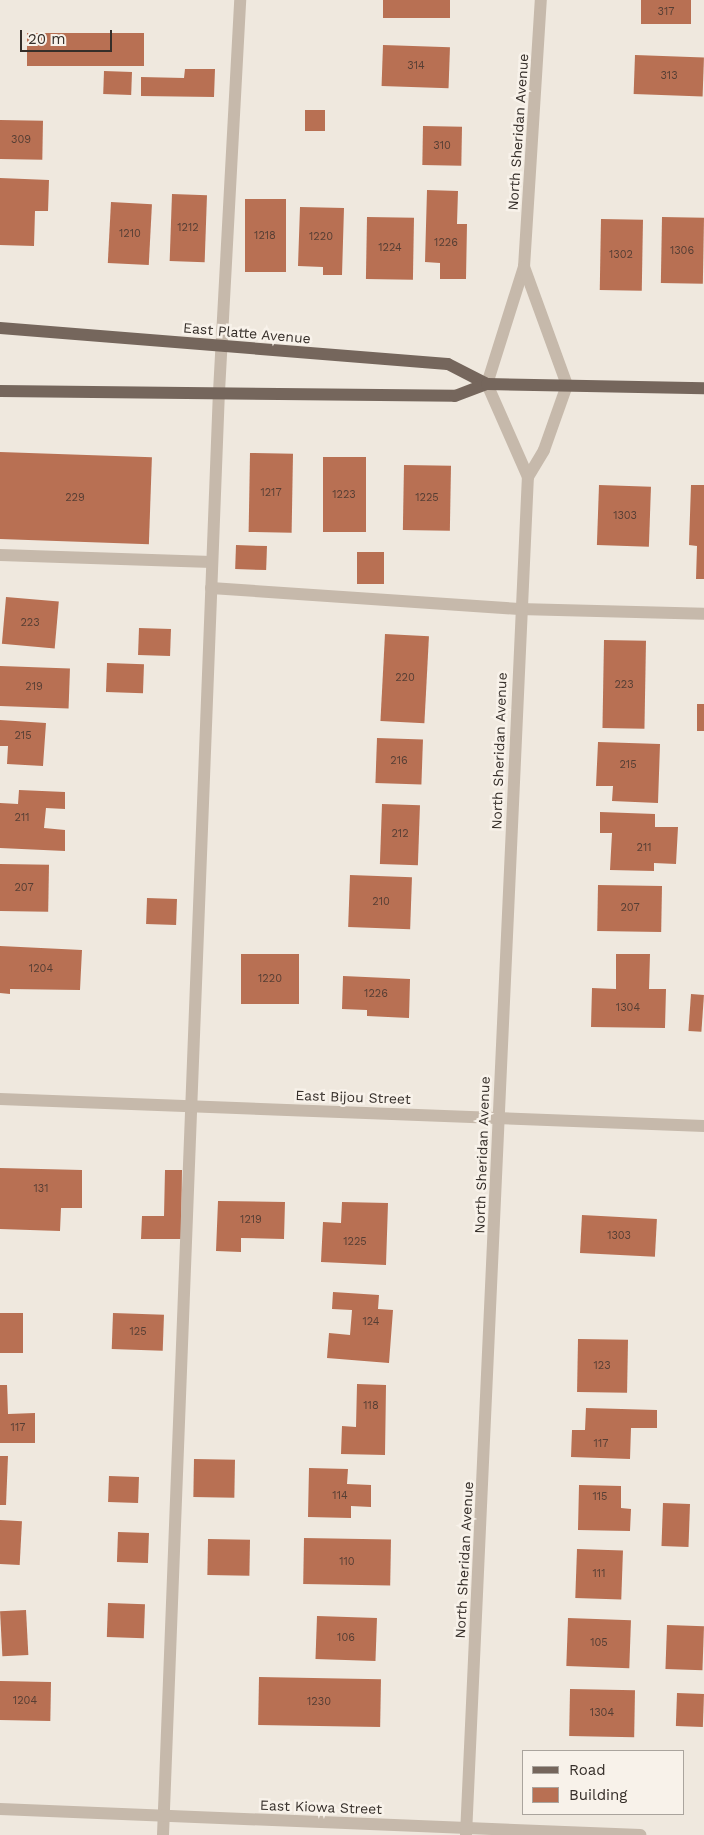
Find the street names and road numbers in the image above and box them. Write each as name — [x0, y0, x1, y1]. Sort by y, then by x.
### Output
street label: North Sheridan Avenue — [504, 53, 532, 211]
street label: East Platte Avenue — [182, 319, 312, 347]
street label: North Sheridan Avenue — [488, 672, 510, 830]
street label: North Sheridan Avenue — [471, 1076, 493, 1234]
street label: East Bijou Street — [295, 1087, 411, 1107]
street label: North Sheridan Avenue — [451, 1481, 477, 1639]
street label: East Kiowa Street — [260, 1796, 382, 1818]

